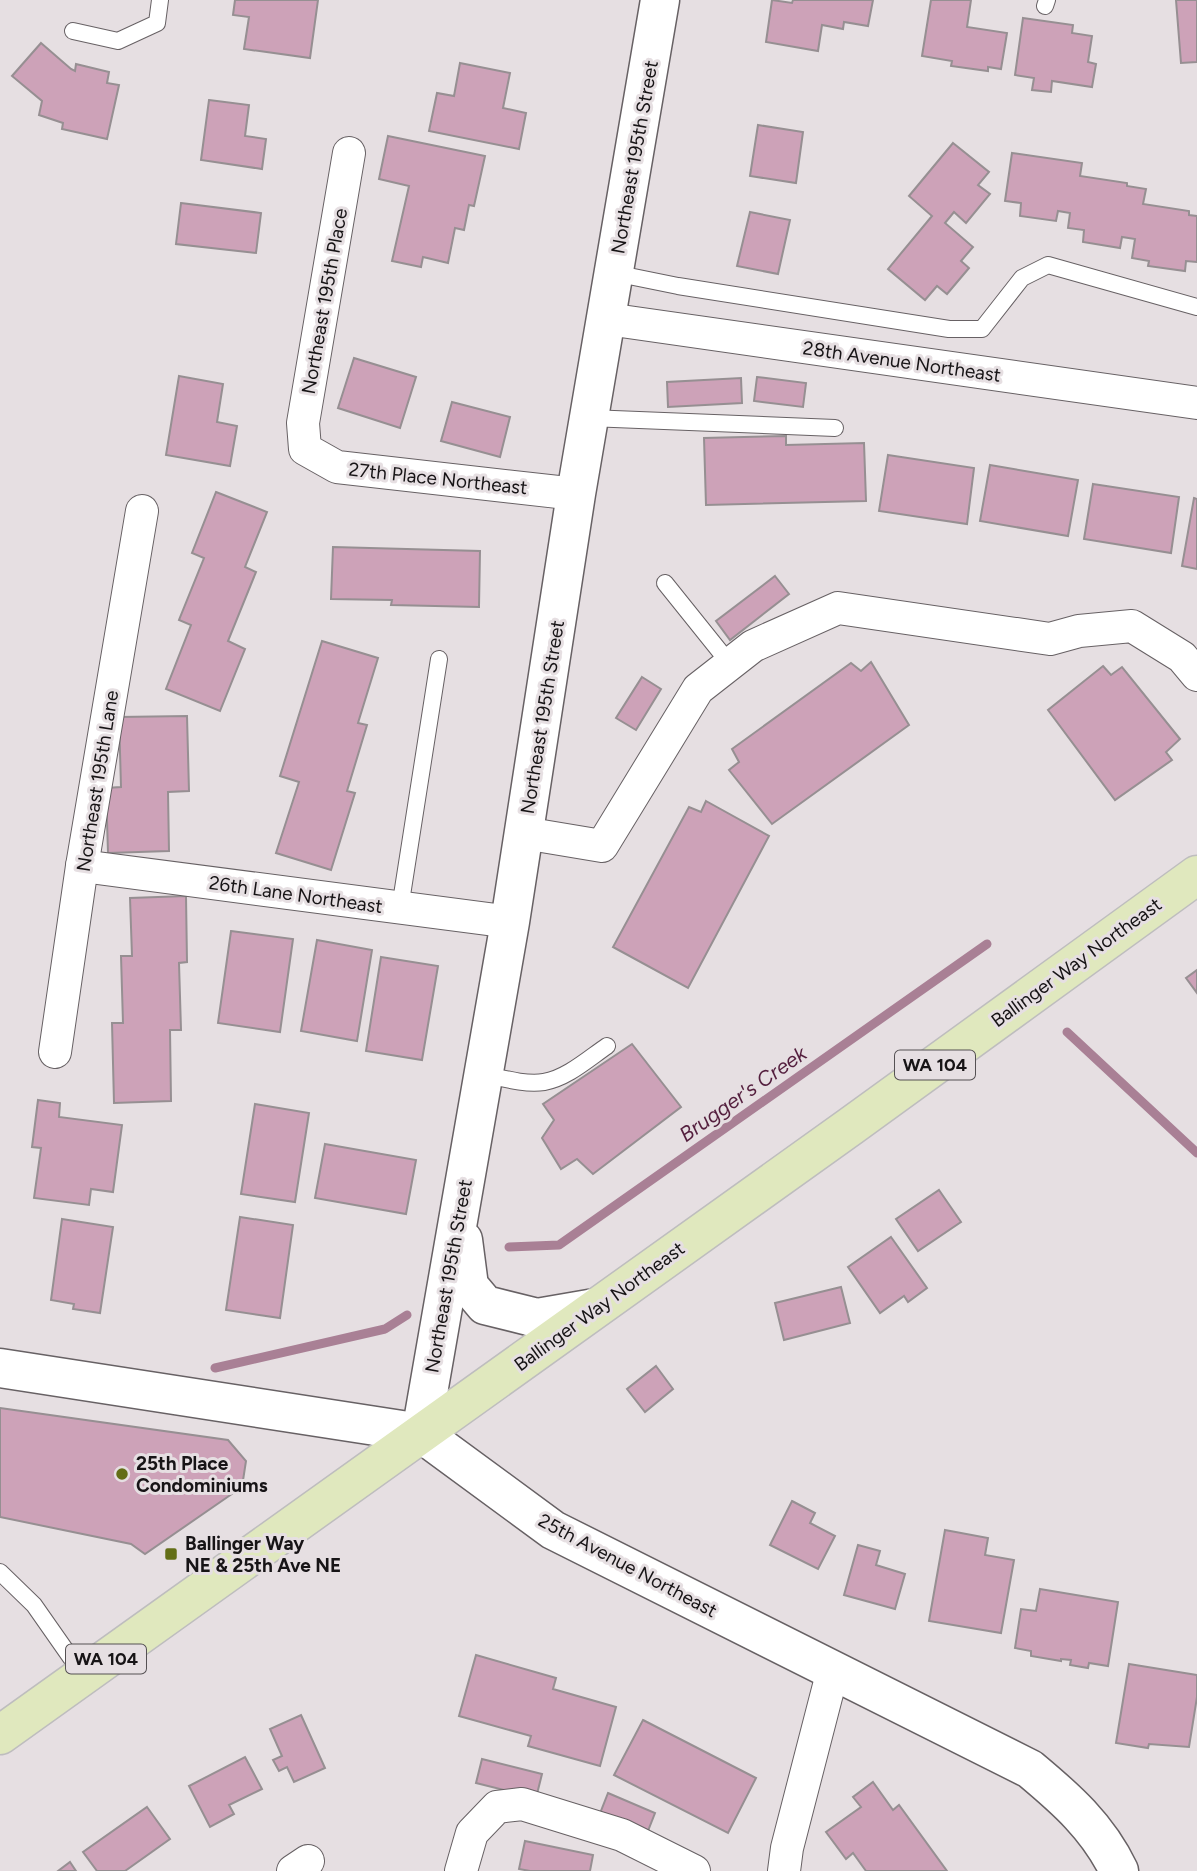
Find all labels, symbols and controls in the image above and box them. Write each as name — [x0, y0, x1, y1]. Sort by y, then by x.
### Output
street label: Northeast 195th Street — [606, 59, 663, 256]
street label: Northeast 195th Place — [297, 206, 352, 396]
street label: 28th Avenue Northeast — [801, 336, 1002, 387]
street label: 27th Place Northeast — [347, 458, 528, 499]
street label: Northeast 195th Street — [516, 619, 569, 816]
street label: Northeast 195th Lane — [72, 689, 123, 873]
street label: 26th Lane Northeast — [208, 871, 384, 918]
street label: Ballinger Way Northeast — [987, 893, 1166, 1032]
water label: Brugger's Creek — [674, 1040, 812, 1147]
road number: WA 104 — [895, 1050, 975, 1080]
street label: Northeast 195th Street — [420, 1178, 477, 1375]
street label: Ballinger Way Northeast — [510, 1237, 689, 1376]
place label: 25th Place Condominiums — [136, 1452, 268, 1497]
marker: 25th Place Condominiums — [114, 1466, 130, 1482]
street label: 25th Avenue Northeast — [535, 1509, 721, 1622]
place label: Ballinger Way NE & 25th Ave NE — [185, 1532, 341, 1577]
marker: Ballinger Way NE & 25th Ave NE — [163, 1546, 179, 1562]
road number: WA 104 — [66, 1644, 146, 1674]

